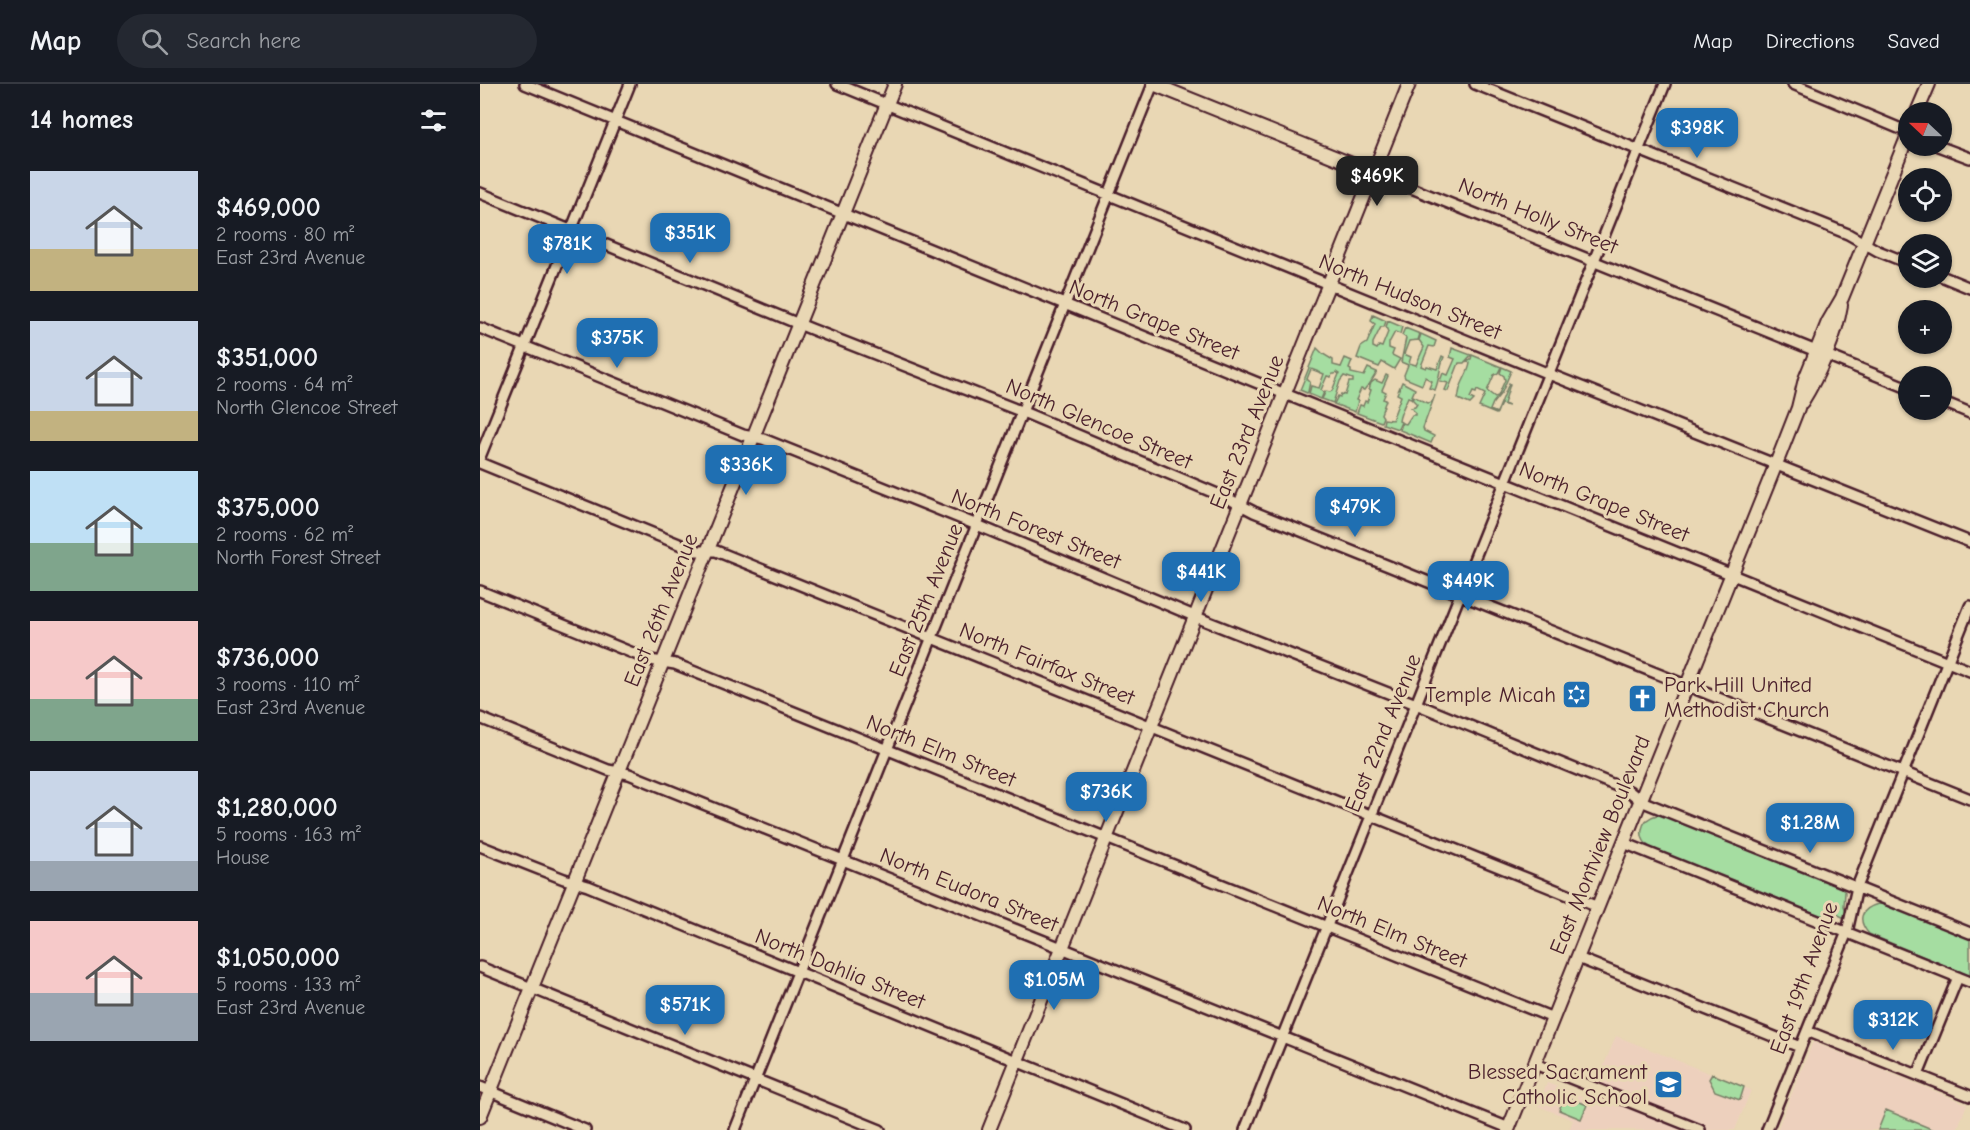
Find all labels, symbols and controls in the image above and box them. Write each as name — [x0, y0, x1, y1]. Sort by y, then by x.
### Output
search box — [117, 14, 537, 68]
text: Map — [30, 25, 81, 57]
icon: search — [138, 25, 171, 58]
text: Search here — [186, 28, 301, 54]
text: Map — [1693, 29, 1733, 53]
text: Directions — [1766, 29, 1855, 53]
text: Saved — [1888, 29, 1940, 53]
north arrow — [1898, 102, 1952, 156]
map controls — [1898, 102, 1952, 420]
icon: filters — [417, 104, 450, 137]
text: 14 homes — [30, 105, 133, 135]
pin: $398K — [1655, 108, 1739, 159]
text: $398K — [1670, 116, 1724, 139]
pin: $469K — [1335, 156, 1419, 207]
text: $469K — [1350, 164, 1404, 187]
button: locate — [1898, 168, 1952, 222]
street label: North Holly Street — [1454, 172, 1622, 260]
text: $469,000 — [216, 193, 321, 223]
icon: home — [78, 195, 150, 267]
pin: $351K — [648, 213, 732, 264]
text: $351K — [664, 221, 716, 244]
text: 2 rooms · 80 m² — [216, 223, 354, 246]
pin: $781K — [525, 224, 609, 275]
text: $781K — [542, 232, 592, 255]
button: layers — [1898, 234, 1952, 288]
text: East 23rd Avenue — [216, 246, 365, 269]
street label: North Hudson Street — [1315, 249, 1506, 346]
street label: North Grape Street — [1065, 274, 1243, 366]
button: + — [1898, 300, 1952, 354]
pin: $375K — [575, 318, 659, 369]
text: $375K — [591, 326, 643, 349]
text: $351,000 — [216, 343, 318, 373]
icon: home — [78, 345, 150, 417]
street label: East 23rd Avenue — [1204, 351, 1290, 513]
button: − — [1898, 366, 1952, 420]
text: 2 rooms · 64 m² — [216, 373, 352, 396]
street label: North Glencoe Street — [1002, 373, 1197, 475]
text: North Glencoe Street — [216, 396, 398, 419]
pin: $336K — [704, 445, 788, 496]
text: $336K — [719, 453, 773, 476]
street label: North Grape Street — [1515, 456, 1693, 548]
street label: North Forest Street — [947, 483, 1125, 575]
pin: $479K — [1313, 487, 1397, 538]
text: $375,000 — [216, 493, 320, 523]
icon: home — [78, 495, 150, 567]
text: $479K — [1329, 495, 1381, 518]
street label: East 25th Avenue — [883, 519, 969, 681]
text: 2 rooms · 62 m² — [216, 523, 353, 546]
street label: East 26th Avenue — [618, 529, 704, 691]
text: North Forest Street — [216, 546, 380, 569]
pin: $441K — [1159, 552, 1243, 603]
text: $441K — [1176, 560, 1226, 583]
pin: $449K — [1426, 561, 1510, 612]
text: $449K — [1442, 569, 1494, 592]
street label: North Fairfax Street — [956, 617, 1139, 711]
text: $736,000 — [216, 643, 319, 673]
icon: home — [78, 645, 150, 717]
street label: East 22nd Avenue — [1339, 650, 1427, 816]
place label: Park Hill United Methodist Church — [1664, 672, 1830, 723]
text: 3 rooms · 110 m² — [216, 673, 360, 696]
synagogue icon: Temple Micah — [1561, 679, 1593, 711]
place label: Temple Micah — [1425, 682, 1556, 708]
church icon: Park Hill United Methodist Church — [1627, 682, 1659, 714]
text: East 23rd Avenue — [216, 696, 365, 719]
street label: North Elm Street — [862, 709, 1020, 793]
street label: East Montview Boulevard — [1544, 732, 1656, 958]
pin: $736K — [1064, 772, 1148, 823]
text: $736K — [1080, 780, 1132, 803]
text: $1,280,000 — [216, 793, 338, 823]
icon: home — [78, 795, 150, 867]
pin: $1.28M — [1761, 803, 1859, 854]
text: $1.28M — [1780, 811, 1840, 834]
text: 5 rooms · 163 m² — [216, 823, 361, 846]
street label: North Eudora Street — [876, 842, 1063, 938]
text: House — [216, 846, 270, 869]
street label: North Elm Street — [1313, 890, 1471, 974]
street label: East 19th Avenue — [1764, 898, 1844, 1058]
street label: North Dahlia Street — [751, 923, 929, 1015]
text: $1,050,000 — [216, 943, 340, 973]
icon: home — [78, 945, 150, 1017]
pin: $1.05M — [1005, 960, 1103, 1011]
text: $1.05M — [1023, 968, 1085, 991]
text: 5 rooms · 133 m² — [216, 973, 360, 996]
pin: $571K — [643, 985, 727, 1036]
text: $571K — [660, 993, 710, 1016]
text: East 23rd Avenue — [216, 996, 365, 1019]
pin: $312K — [1851, 1000, 1935, 1051]
text: $312K — [1868, 1008, 1918, 1031]
place label: Blessed Sacrament Catholic School — [1468, 1059, 1648, 1110]
school or university icon: Blessed Sacrament Catholic School — [1652, 1069, 1684, 1101]

